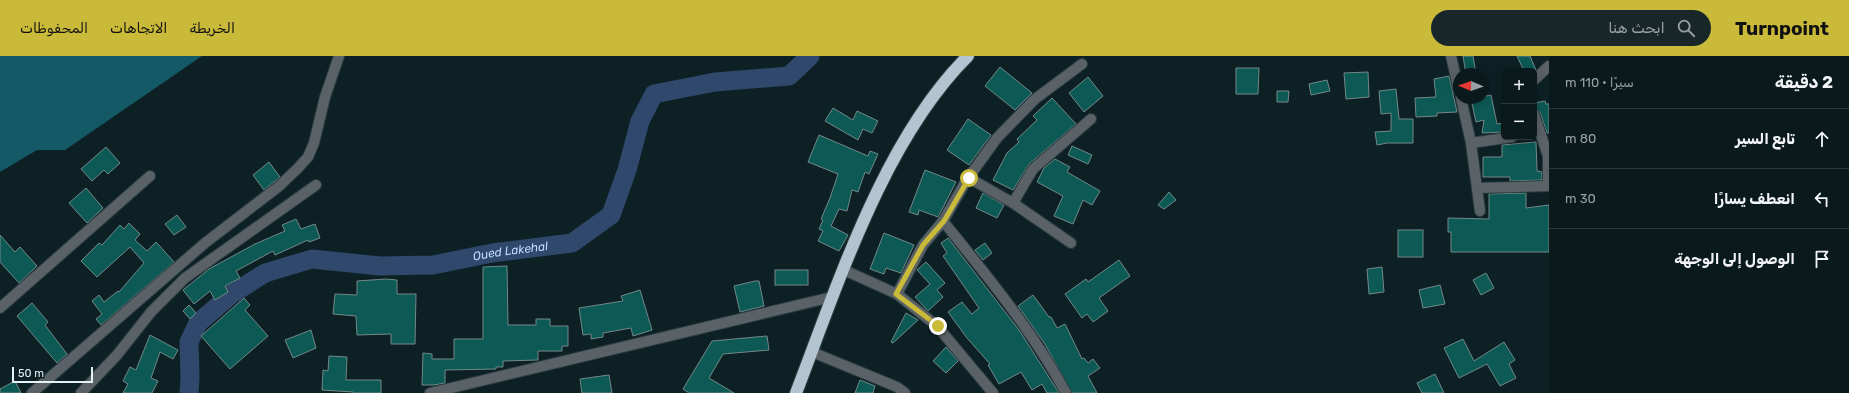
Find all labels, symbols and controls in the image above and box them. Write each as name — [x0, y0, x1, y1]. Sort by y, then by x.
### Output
search box — [1431, 10, 1711, 46]
icon: search — [1675, 17, 1697, 39]
text: Turnpoint — [1735, 17, 1829, 40]
text: ابحث هنا — [1608, 19, 1665, 37]
text: المحفوظات — [20, 20, 88, 37]
text: الاتجاهات — [110, 20, 167, 37]
text: الخريطة — [189, 20, 235, 37]
north arrow — [1453, 68, 1489, 104]
map controls — [1501, 68, 1537, 140]
button: + — [1501, 68, 1537, 104]
text: 2 دقيقة — [1775, 72, 1833, 92]
text: سيرًا · 110 m — [1565, 75, 1634, 90]
button: − — [1501, 104, 1537, 140]
icon: ahead — [1811, 128, 1833, 150]
text: تابع السير — [1735, 130, 1795, 148]
text: 80 m — [1565, 131, 1596, 146]
route start — [960, 169, 978, 187]
icon: left — [1811, 188, 1833, 210]
text: انعطف يسارًا — [1714, 190, 1795, 208]
text: 30 m — [1565, 191, 1596, 206]
water label: Oued Lakehal — [472, 239, 550, 264]
icon: arrive — [1811, 248, 1833, 270]
text: الوصول إلى الوجهة — [1674, 250, 1795, 268]
route end — [929, 317, 947, 335]
scale bar — [12, 365, 93, 384]
text: 50 m — [18, 367, 44, 380]

